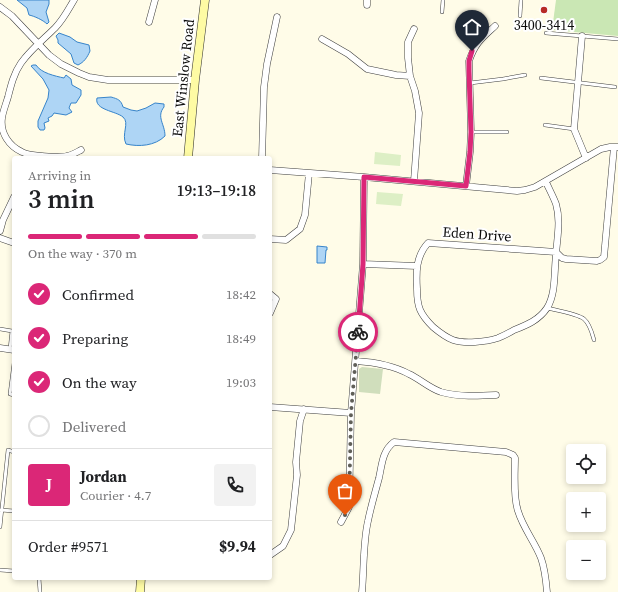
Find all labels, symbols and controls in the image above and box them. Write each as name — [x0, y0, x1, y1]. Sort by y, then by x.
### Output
marker: 3400-3414 — [539, 5, 549, 15]
pin — [455, 10, 489, 51]
place label: 3400-3414 — [514, 15, 574, 35]
icon: home — [461, 16, 483, 38]
street label: East Winslow Road — [167, 18, 199, 138]
text: Arriving in — [28, 167, 91, 184]
text: 19:13–19:18 — [177, 180, 256, 201]
text: 3 min — [28, 181, 95, 217]
street label: Eden Drive — [442, 222, 512, 246]
text: On the way · 370 m — [28, 245, 137, 262]
icon: check — [28, 283, 50, 305]
text: Confirmed — [62, 284, 134, 305]
text: 18:42 — [226, 286, 256, 303]
courier — [338, 312, 378, 352]
icon: bike — [347, 321, 369, 343]
icon: check — [28, 327, 50, 349]
text: Preparing — [62, 328, 128, 349]
text: 18:49 — [226, 330, 256, 347]
icon: check — [28, 371, 50, 393]
text: On the way — [62, 372, 137, 393]
text: 19:03 — [226, 374, 256, 391]
text: Delivered — [62, 416, 126, 437]
map controls — [566, 444, 606, 580]
button: locate — [566, 444, 606, 484]
button: phone — [214, 464, 256, 506]
text: Jordan — [80, 466, 127, 487]
text: J — [46, 474, 52, 495]
pin — [328, 474, 362, 515]
icon: bag — [334, 480, 356, 502]
text: Courier · 4.7 — [80, 487, 151, 504]
button: + — [566, 492, 606, 532]
text: Order #9571 — [28, 536, 109, 557]
text: $9.94 — [219, 536, 256, 557]
button: − — [566, 540, 606, 580]

